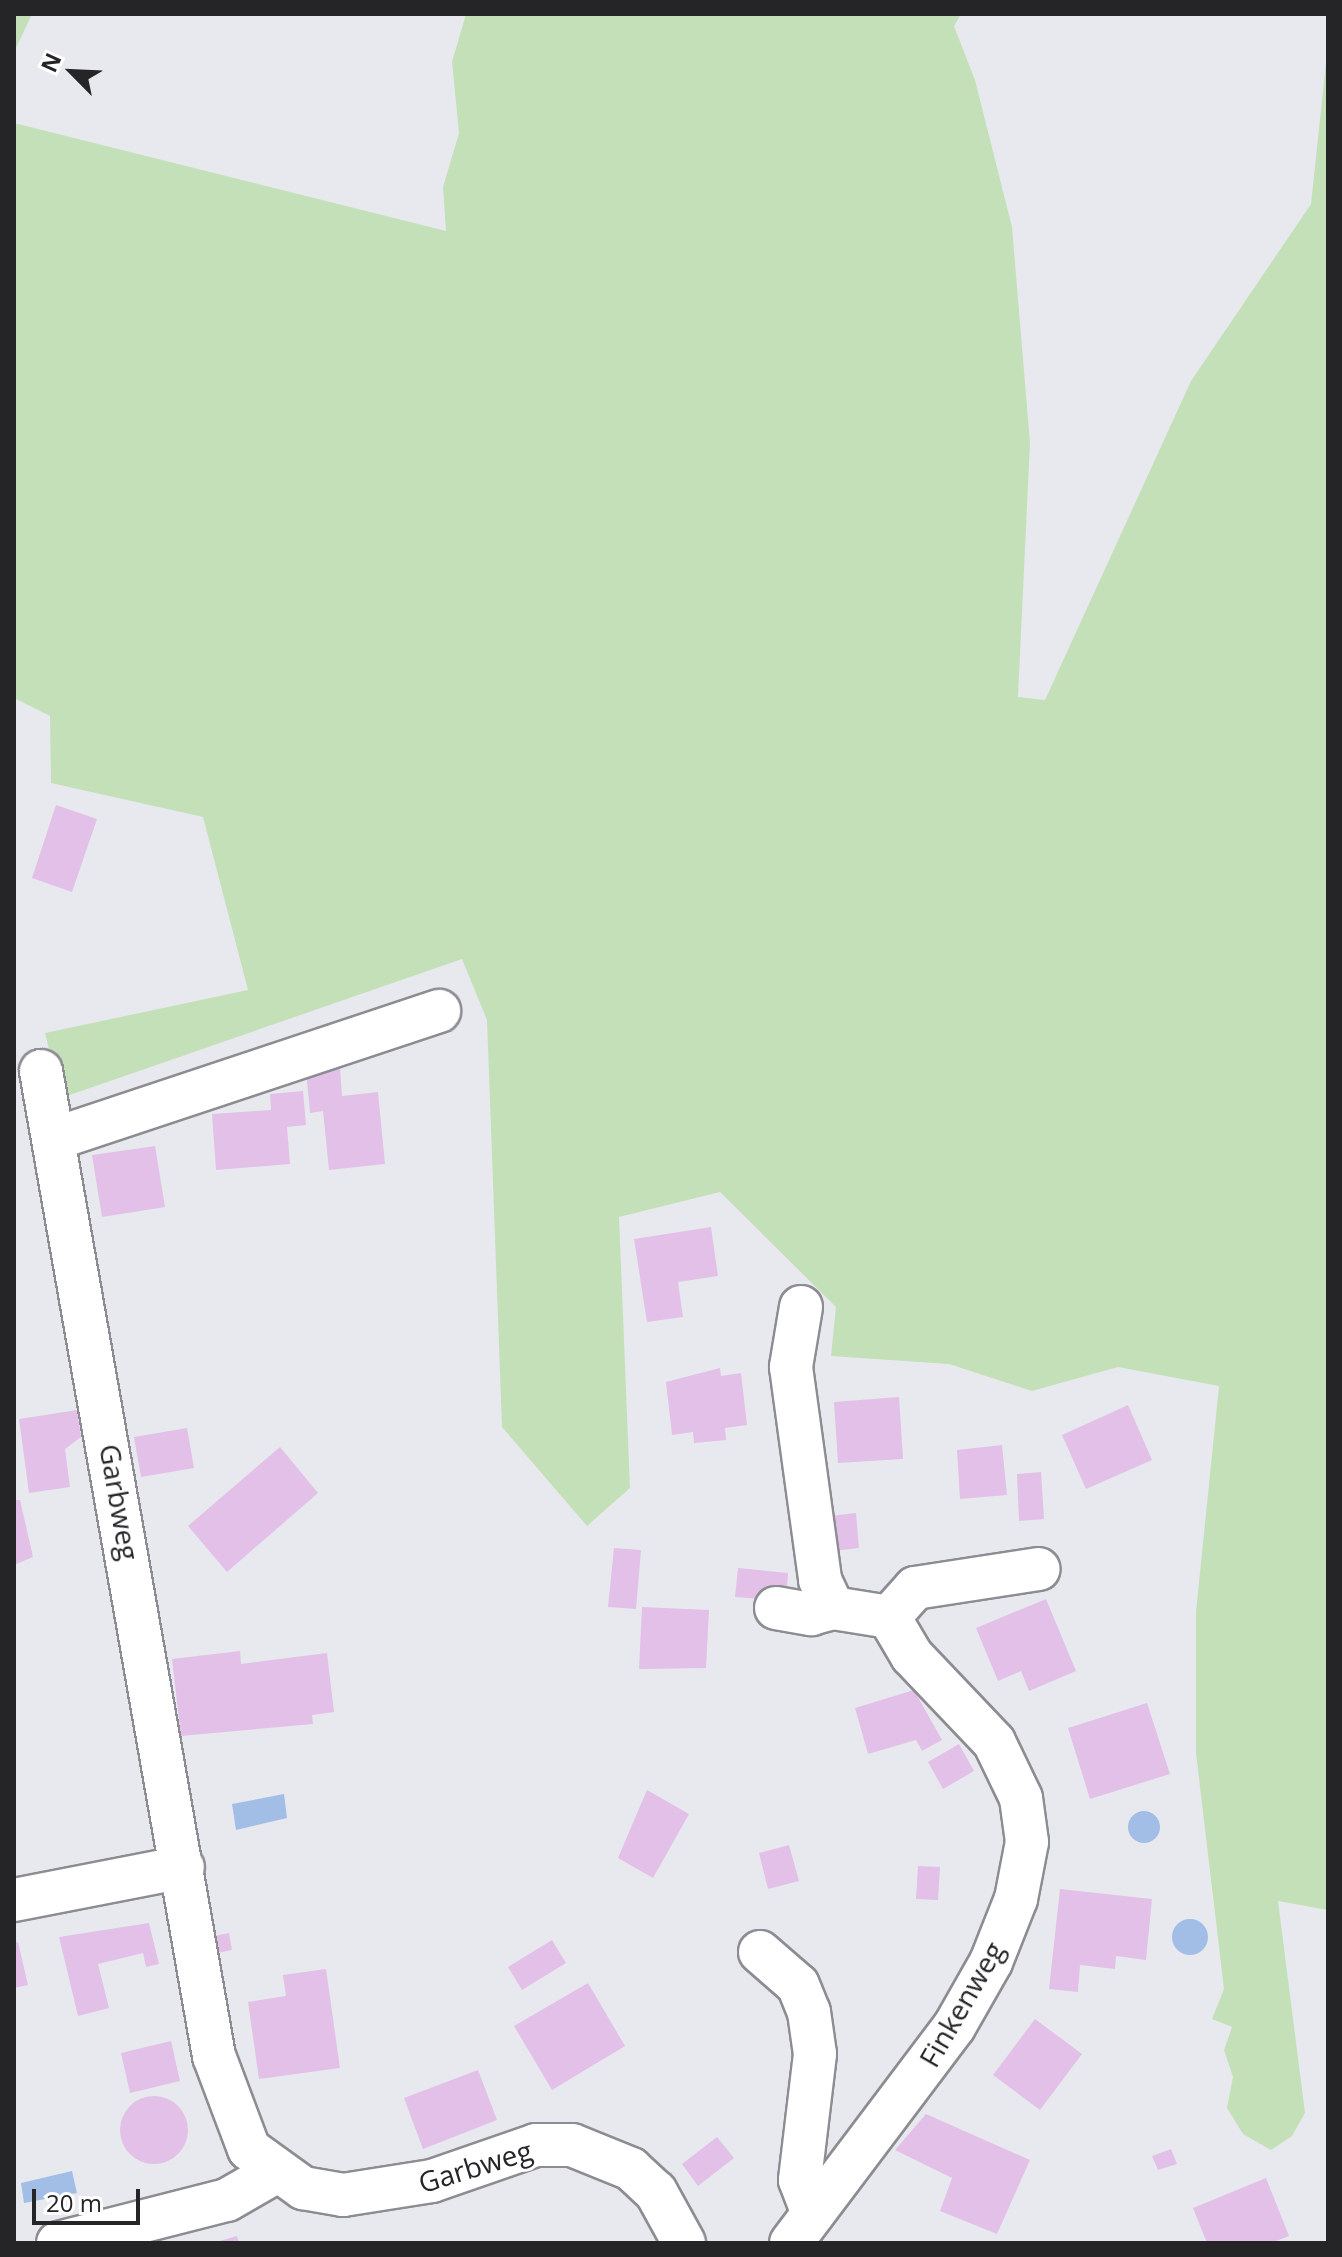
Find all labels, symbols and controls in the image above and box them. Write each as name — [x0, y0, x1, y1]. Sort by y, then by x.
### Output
north arrow — [32, 32, 112, 112]
text: N — [33, 48, 67, 77]
street label: Garbweg — [93, 1441, 147, 1563]
street label: Finkenweg — [912, 1935, 1010, 2073]
street label: Garbweg — [414, 2133, 536, 2199]
scale bar — [36, 2173, 144, 2223]
text: 20 m — [46, 2186, 102, 2219]

